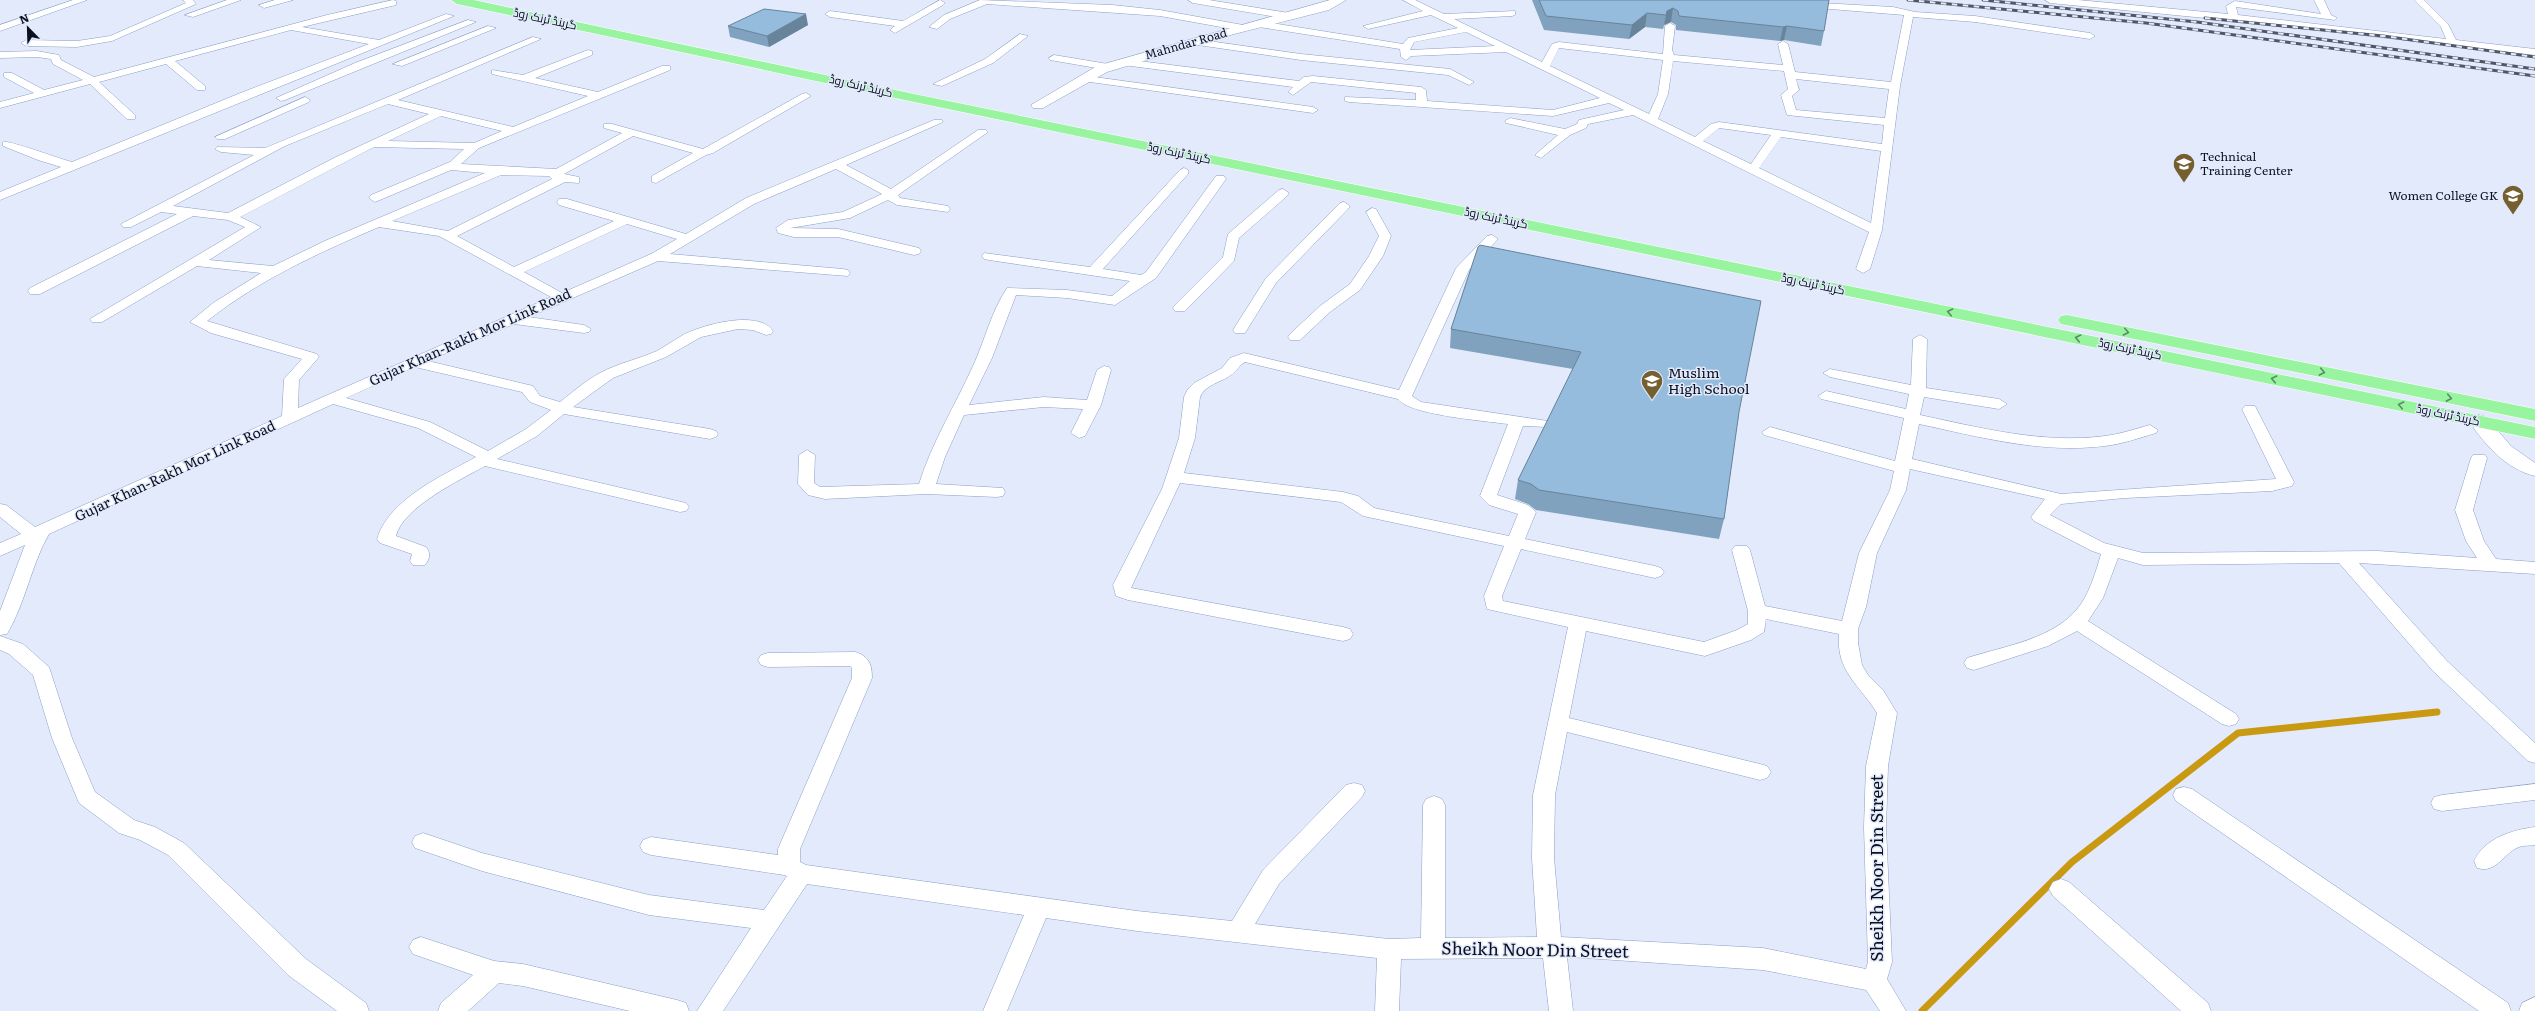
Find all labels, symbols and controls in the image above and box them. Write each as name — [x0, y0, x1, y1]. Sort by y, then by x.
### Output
street label: گرینڈ ٹرنک روڈ — [512, 2, 579, 34]
north arrow — [8, 8, 48, 48]
text: N — [16, 9, 31, 27]
street label: Mahndar Road — [1142, 23, 1230, 63]
street label: گرینڈ ٹرنک روڈ — [828, 69, 895, 101]
street label: گرینڈ ٹرنک روڈ — [1146, 136, 1213, 168]
place label: Technical Training Center — [2200, 147, 2293, 179]
school or university icon: Technical Training Center — [2171, 151, 2197, 184]
school or university icon: Women College GK — [2500, 183, 2526, 216]
place label: Women College GK — [2389, 186, 2498, 204]
street label: گرینڈ ٹرنک روڈ — [1463, 201, 1530, 233]
street label: گرینڈ ٹرنک روڈ — [1780, 267, 1847, 299]
street label: Gujar Khan-Rakh Mor Link Road — [365, 282, 574, 390]
one-way arrow — [1947, 308, 1953, 317]
one-way arrow — [2123, 328, 2129, 336]
street label: گرینڈ ٹرنک روڈ — [2097, 332, 2164, 364]
one-way arrow — [2075, 335, 2081, 343]
place label: Muslim High School — [1668, 362, 1750, 398]
one-way arrow — [2319, 367, 2325, 376]
school or university icon: Muslim High School — [1639, 368, 1665, 401]
one-way arrow — [2270, 375, 2277, 383]
one-way arrow — [2446, 393, 2453, 401]
street label: گرینڈ ٹرنک روڈ — [2415, 398, 2482, 430]
one-way arrow — [2398, 401, 2404, 409]
street label: Gujar Khan-Rakh Mor Link Road — [71, 415, 279, 525]
street label: Sheikh Noor Din Street — [1863, 774, 1888, 962]
street label: Sheikh Noor Din Street — [1441, 934, 1629, 963]

